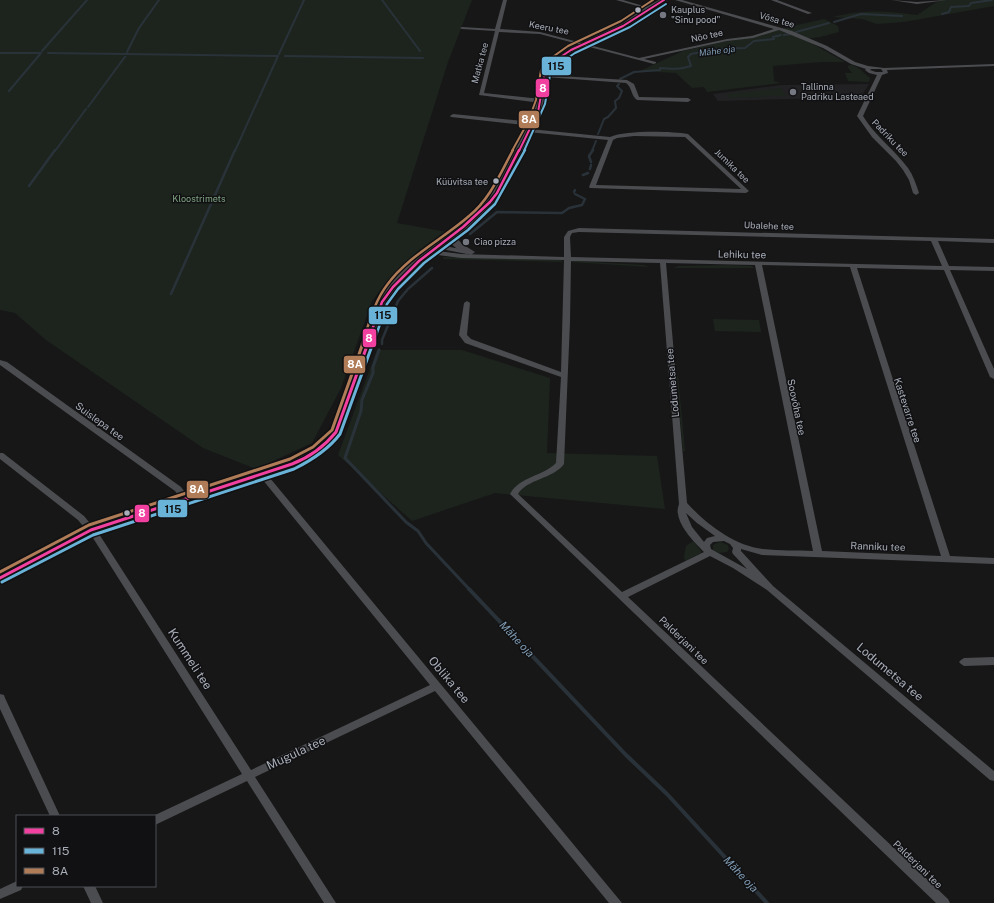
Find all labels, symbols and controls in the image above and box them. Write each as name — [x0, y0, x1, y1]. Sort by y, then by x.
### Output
place label: Kauplus "Sinu pood" — [671, 4, 721, 25]
unlabelled marker — [633, 5, 643, 15]
street label: Võsa tee — [758, 9, 796, 30]
marker: Kauplus "Sinu pood" — [658, 10, 668, 20]
street label: Keeru tee — [528, 18, 570, 37]
street label: Nõo tee — [690, 27, 724, 44]
street label: Matka tee — [469, 41, 490, 85]
water label: Mähe oja — [698, 43, 736, 58]
line badge: 115 — [541, 56, 572, 76]
text: 115 — [548, 60, 564, 72]
line badge: 8 — [535, 78, 550, 98]
place label: Tallinna Padriku Lasteaed — [801, 81, 874, 102]
text: 8 — [539, 82, 547, 94]
marker: Tallinna Padriku Lasteaed — [788, 87, 798, 97]
line badge: 8A — [518, 110, 540, 129]
text: 8A — [521, 113, 537, 125]
street label: Padriku tee — [870, 117, 911, 159]
street label: Jumika tee — [713, 146, 752, 185]
place label: Küüvitsa tee — [436, 176, 488, 187]
marker: Küüvitsa tee — [491, 176, 501, 186]
park label: Kloostrimets — [172, 193, 226, 204]
street label: Ubalehe tee — [744, 219, 794, 232]
place label: Ciao pizza — [474, 236, 516, 247]
marker: Ciao pizza — [461, 237, 471, 247]
street label: Lehiku tee — [718, 248, 767, 260]
line badge: 115 — [368, 306, 398, 325]
text: 115 — [375, 309, 391, 321]
line badge: 8 — [362, 328, 377, 348]
text: 8 — [365, 332, 373, 344]
street label: Lodumetsa tee — [663, 348, 681, 418]
line badge: 8A — [343, 355, 366, 374]
text: 8A — [347, 358, 363, 370]
street label: Kastevarre tee — [892, 376, 924, 444]
street label: Soovõha tee — [785, 378, 809, 437]
street label: Suislepa tee — [73, 399, 127, 443]
line badge: 8A — [186, 480, 209, 499]
text: 8A — [189, 483, 205, 495]
line badge: 115 — [157, 499, 188, 518]
text: 115 — [165, 503, 181, 515]
line badge: 8 — [134, 504, 150, 523]
text: 8 — [138, 507, 146, 519]
unlabelled marker — [122, 508, 132, 518]
street label: Ranniku tee — [850, 539, 906, 553]
street label: Palderjani tee — [657, 613, 711, 667]
water label: Mähe oja — [497, 619, 537, 660]
street label: Kummeli tee — [165, 626, 215, 692]
street label: Lodumetsa tee — [854, 640, 926, 704]
street label: Oblika tee — [425, 654, 473, 706]
street label: Mugula tee — [264, 733, 328, 773]
legend — [16, 815, 156, 887]
text: 8 — [52, 824, 60, 838]
street label: Palderjani tee — [891, 837, 945, 891]
text: 115 — [52, 844, 70, 858]
water label: Mähe oja — [721, 854, 761, 895]
text: 8A — [52, 864, 69, 878]

